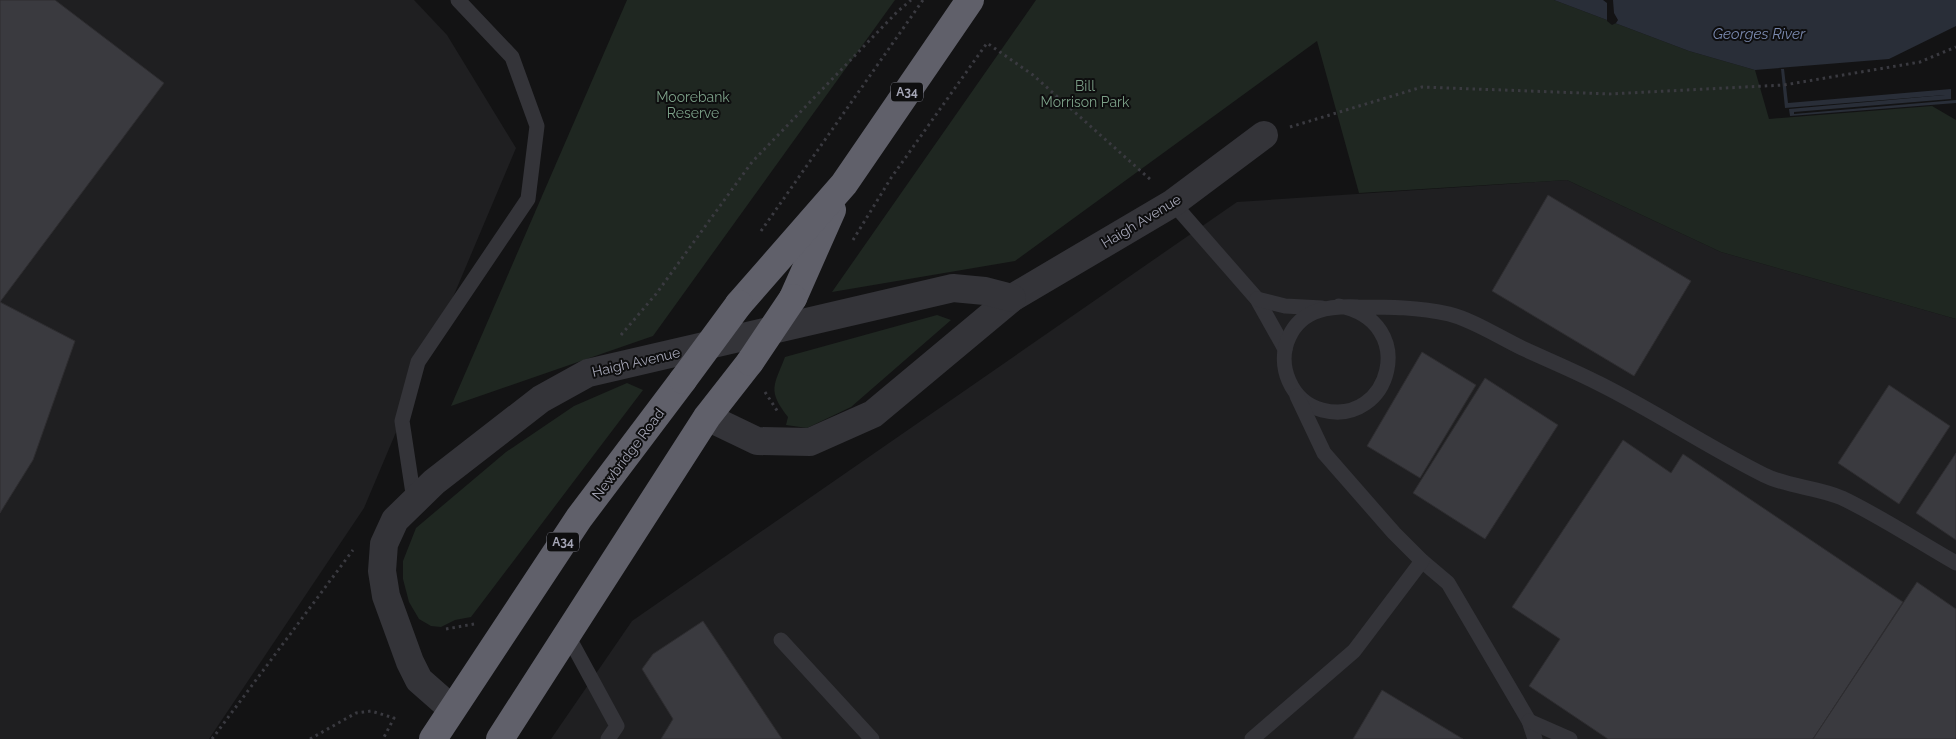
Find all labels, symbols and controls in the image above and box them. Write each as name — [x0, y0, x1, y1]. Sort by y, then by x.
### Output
water label: Georges River — [1713, 25, 1806, 43]
park label: Bill Morrison Park — [1041, 78, 1130, 110]
road number: A34 — [891, 82, 923, 101]
park label: Moorebank Reserve — [656, 89, 730, 121]
street label: Haigh Avenue — [1098, 191, 1184, 251]
street label: Haigh Avenue — [590, 344, 682, 380]
street label: Newbridge Road — [589, 405, 667, 503]
road number: A34 — [547, 532, 579, 552]

